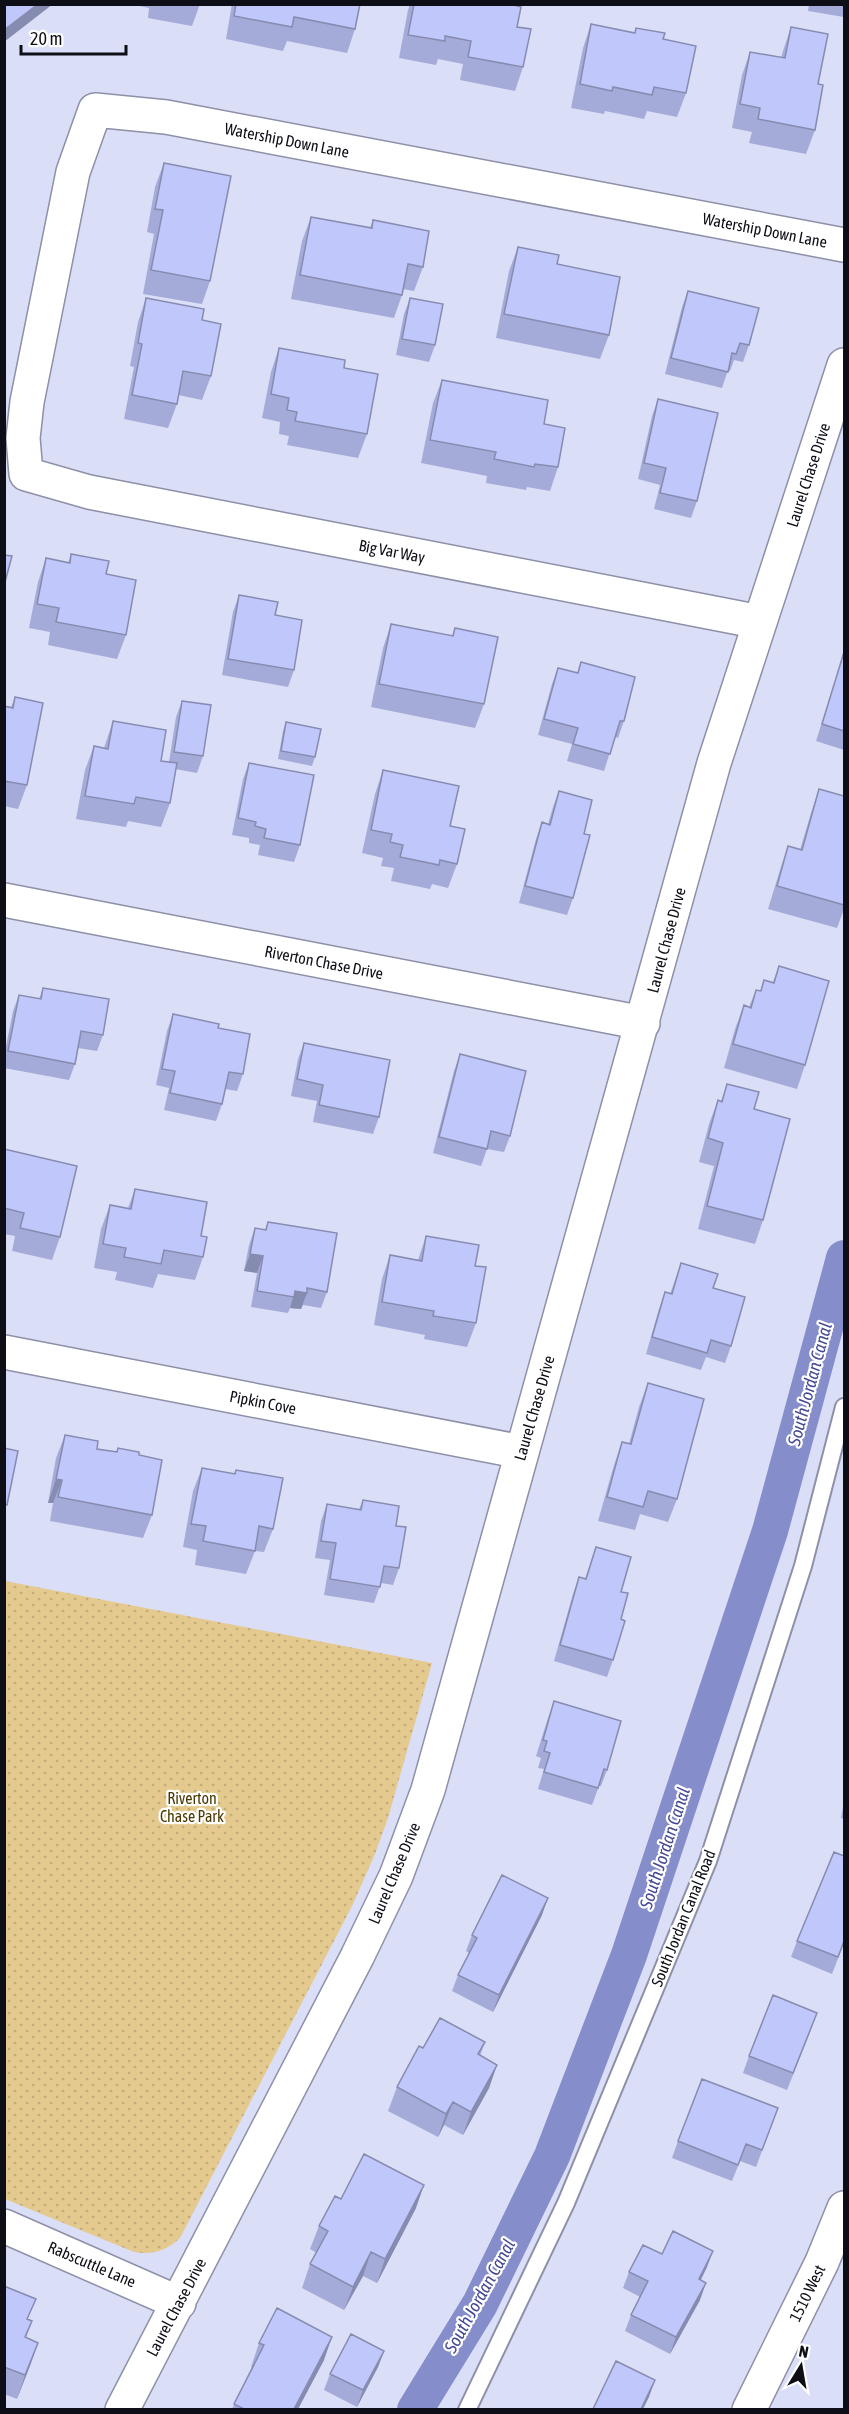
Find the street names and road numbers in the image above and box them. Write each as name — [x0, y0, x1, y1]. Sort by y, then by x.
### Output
street label: Watership Down Lane — [223, 119, 351, 162]
street label: Watership Down Lane — [701, 209, 829, 252]
street label: Laurel Chase Drive — [783, 421, 833, 529]
street label: Big Var Way — [357, 536, 427, 567]
street label: Laurel Chase Drive — [643, 885, 689, 995]
street label: Riverton Chase Drive — [263, 942, 385, 982]
street label: Laurel Chase Drive — [510, 1353, 558, 1463]
street label: Pipkin Cove — [228, 1387, 298, 1418]
street label: Laurel Chase Drive — [365, 1820, 423, 1926]
street label: South Jordan Canal Road — [647, 1847, 719, 1989]
street label: Rabscuttle Lane — [45, 2237, 139, 2291]
street label: Laurel Chase Drive — [143, 2255, 209, 2359]
street label: 1510 West — [786, 2261, 829, 2324]

